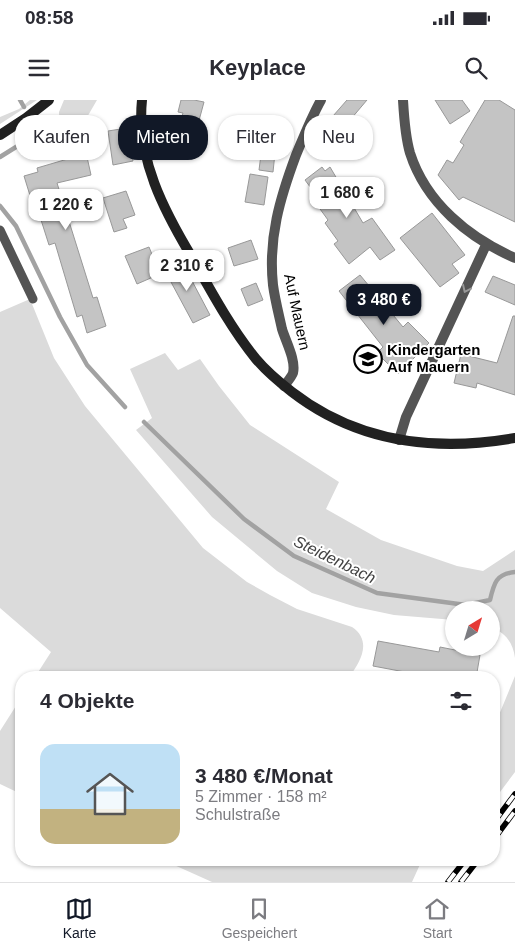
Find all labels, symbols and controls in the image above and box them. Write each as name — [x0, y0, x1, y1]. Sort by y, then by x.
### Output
text: 08:58 — [25, 7, 74, 28]
icon: menu — [25, 54, 53, 82]
icon: search — [462, 54, 490, 82]
text: Keyplace — [209, 55, 306, 80]
chip: Kaufen — [15, 115, 108, 160]
chip: Mieten — [118, 115, 208, 160]
chip: Filter — [218, 115, 294, 160]
chip: Neu — [304, 115, 373, 160]
pin: 1 680 € — [301, 176, 393, 219]
text: 1 680 € — [320, 184, 374, 201]
pin: 1 220 € — [20, 188, 112, 231]
text: 1 220 € — [39, 196, 93, 213]
pin: 2 310 € — [141, 250, 233, 292]
text: 2 310 € — [160, 257, 214, 274]
street label: Auf Mauern — [281, 272, 314, 352]
pin: 3 480 € — [338, 284, 430, 326]
one-way arrow — [462, 284, 472, 293]
text: 3 480 € — [357, 291, 411, 308]
place label: Kindergarten Auf Mauern — [387, 341, 480, 375]
school or university icon: Kindergarten Auf Mauern — [353, 344, 383, 374]
water label: Steidenbach — [291, 532, 379, 587]
north arrow — [445, 601, 500, 656]
map controls — [445, 601, 500, 656]
icon: filters — [447, 687, 475, 715]
text: 4 Objekte — [40, 689, 135, 712]
icon: home — [80, 764, 140, 824]
text: 3 480 €/Monat — [195, 764, 333, 787]
text: 5 Zimmer · 158 m² — [195, 788, 327, 805]
text: Schulstraße — [195, 806, 280, 823]
tab: Karte — [63, 895, 96, 941]
tab: Gespeichert — [222, 895, 297, 941]
tab: Start — [423, 895, 452, 941]

